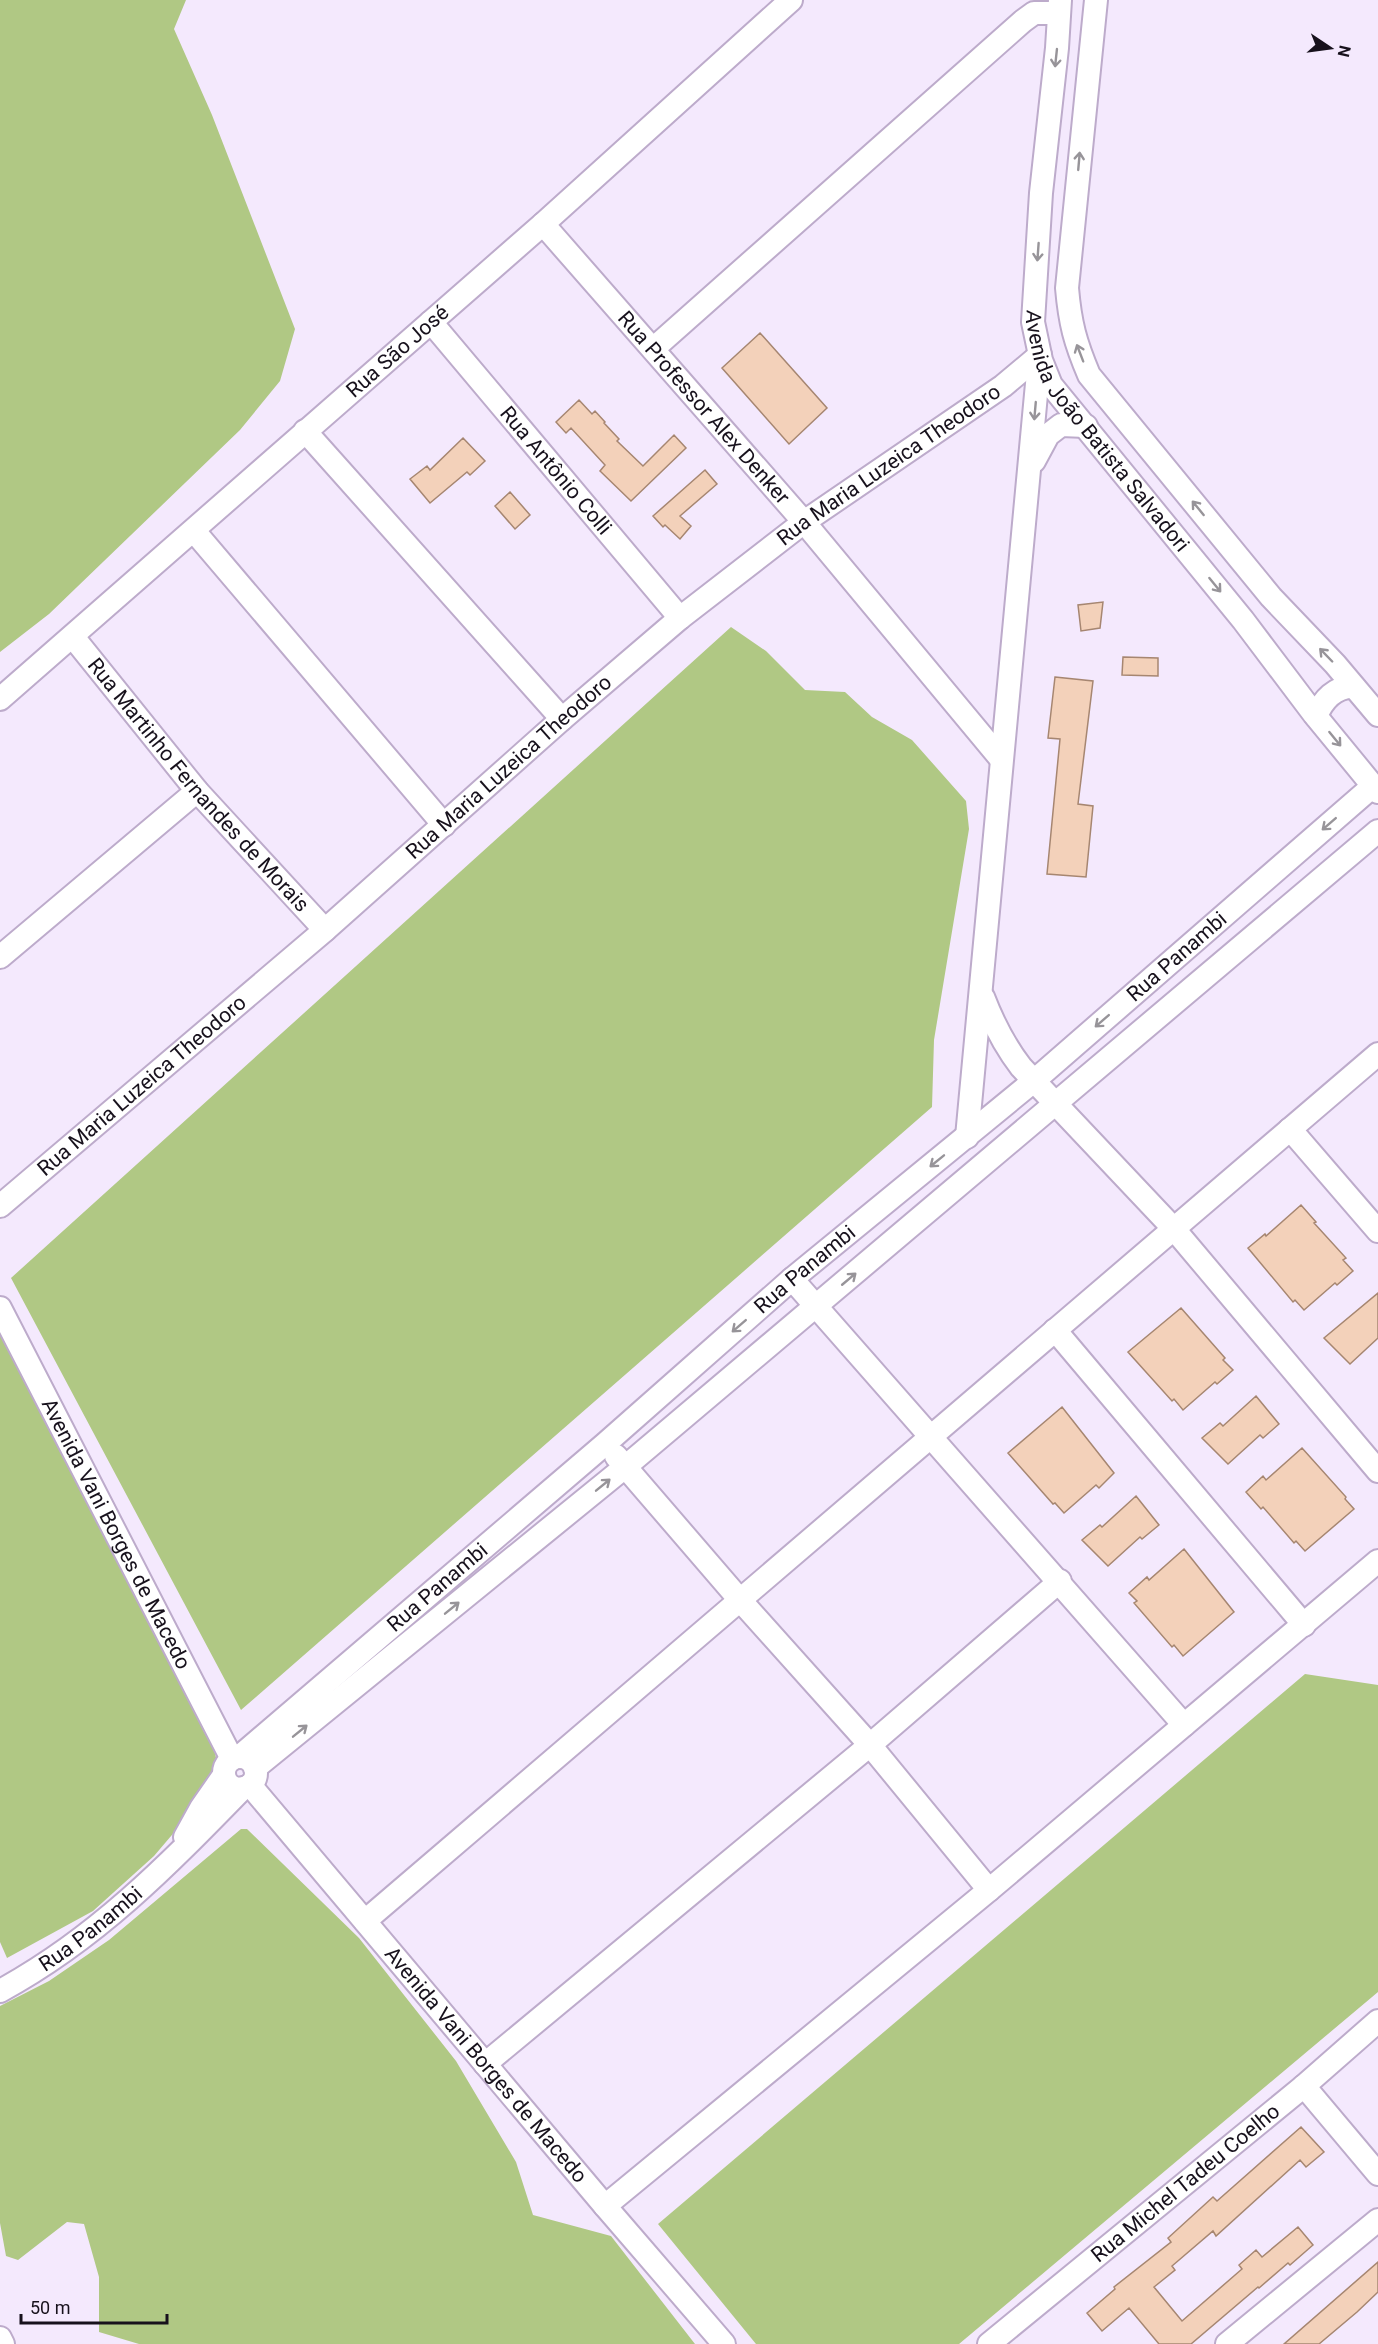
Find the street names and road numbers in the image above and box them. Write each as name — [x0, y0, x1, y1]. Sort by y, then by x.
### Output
street label: Rua São José — [341, 300, 453, 402]
street label: Rua Professor Alex Denker — [613, 306, 795, 509]
street label: Avenida João Batista Salvadori — [1021, 309, 1194, 556]
street label: Rua Maria Luzeica Theodoro — [772, 379, 1005, 550]
street label: Rua Antônio Colli — [495, 401, 617, 539]
street label: Rua Martinho Fernandes de Morais — [83, 653, 314, 917]
street label: Rua Maria Luzeica Theodoro — [401, 670, 616, 864]
street label: Rua Panambi — [1122, 907, 1232, 1006]
street label: Rua Maria Luzeica Theodoro — [33, 990, 251, 1181]
street label: Rua Panambi — [750, 1220, 860, 1318]
street label: Avenida Vani Borges de Macedo — [37, 1395, 196, 1673]
street label: Rua Panambi — [382, 1538, 492, 1637]
street label: Rua Panambi — [35, 1881, 147, 1976]
street label: Avenida Vani Borges de Macedo — [380, 1942, 592, 2188]
street label: Rua Michel Tadeu Coelho — [1086, 2099, 1285, 2267]

